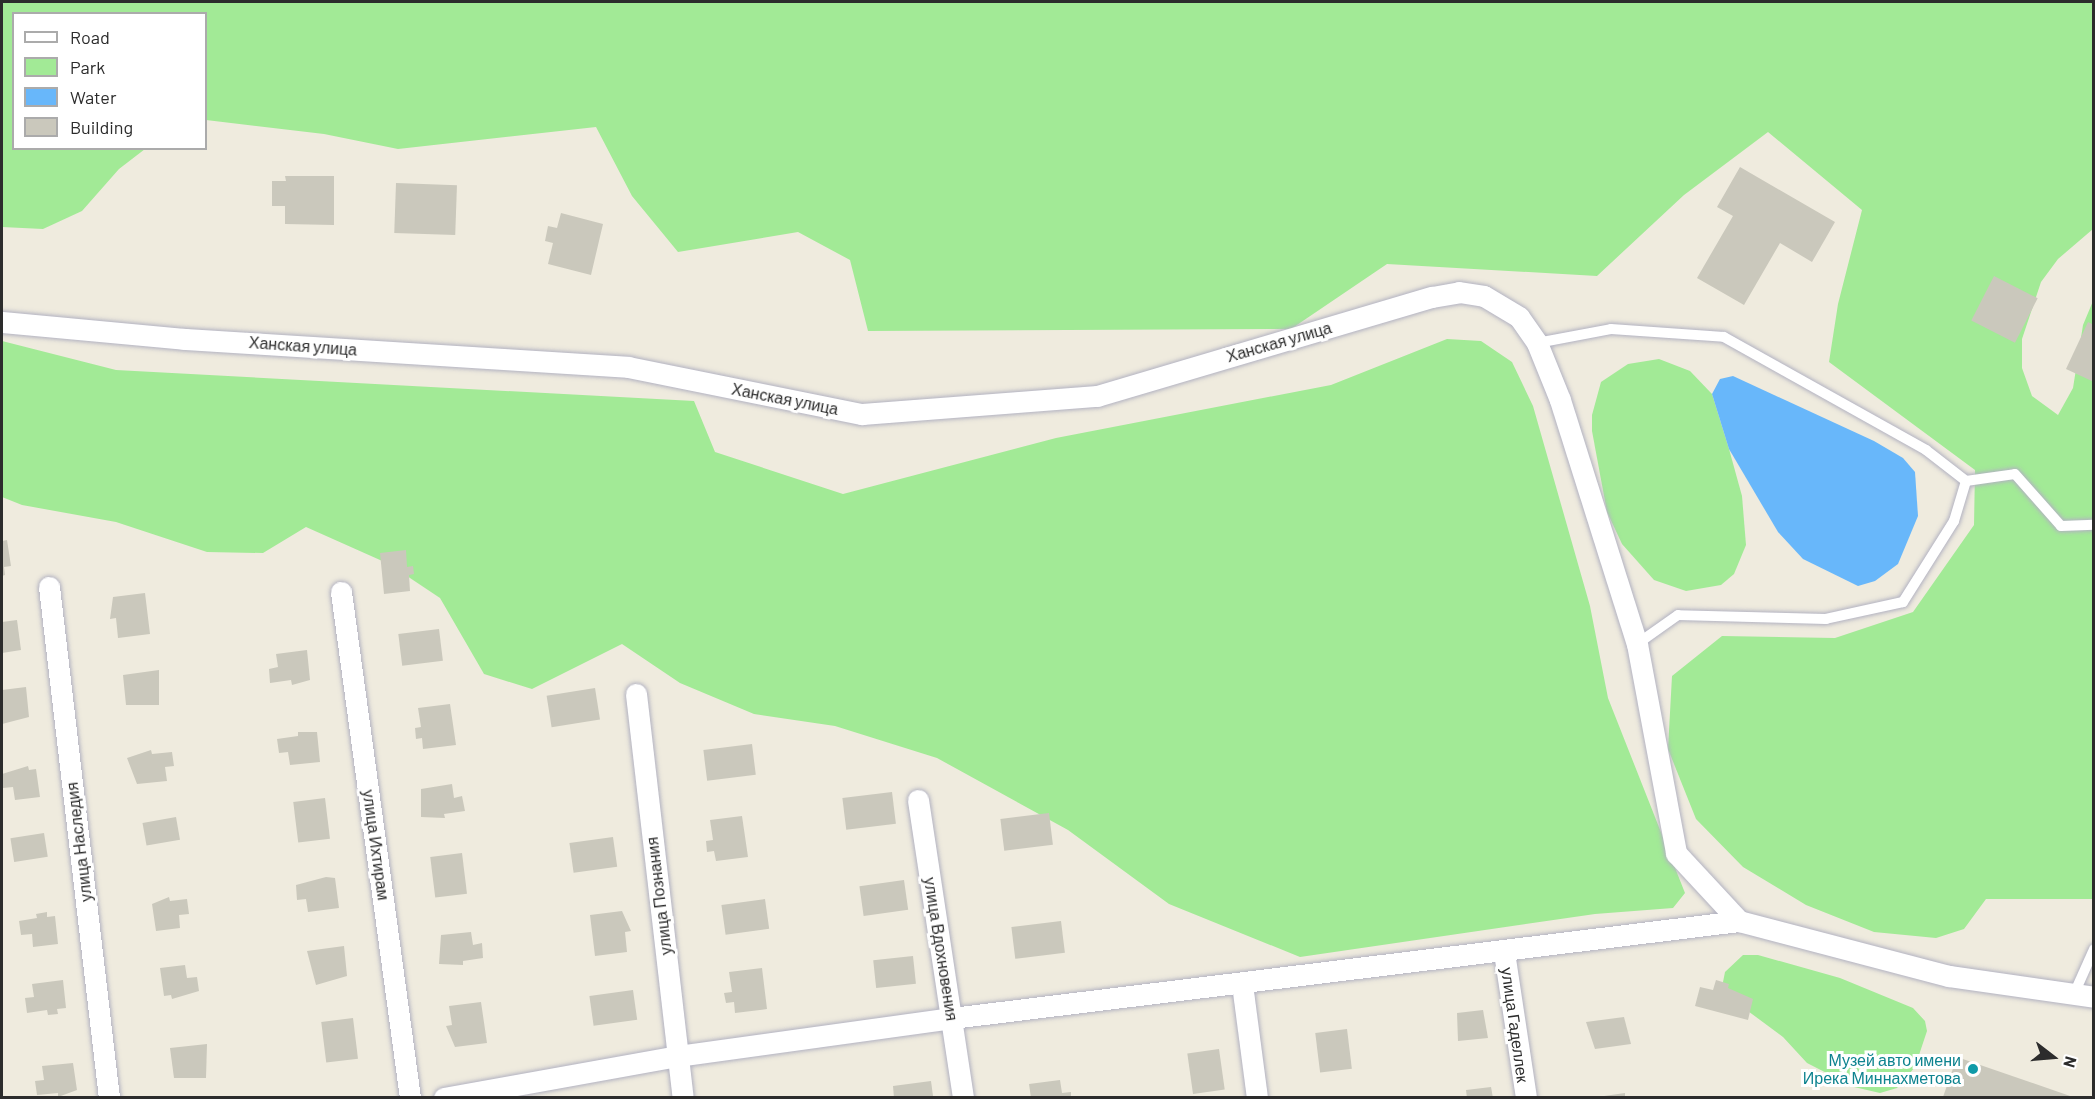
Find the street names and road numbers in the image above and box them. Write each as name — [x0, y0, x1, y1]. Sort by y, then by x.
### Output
street label: Ханская улица — [1224, 318, 1334, 366]
street label: Ханская улица — [248, 333, 358, 359]
street label: Ханская улица — [730, 379, 840, 419]
street label: улица Наследия — [62, 781, 96, 903]
street label: улица Ихтирам — [359, 788, 393, 902]
street label: улица Познания — [642, 836, 676, 956]
street label: улица Вдохновения — [920, 876, 962, 1022]
street label: улица Гаделлек — [1497, 966, 1533, 1084]

